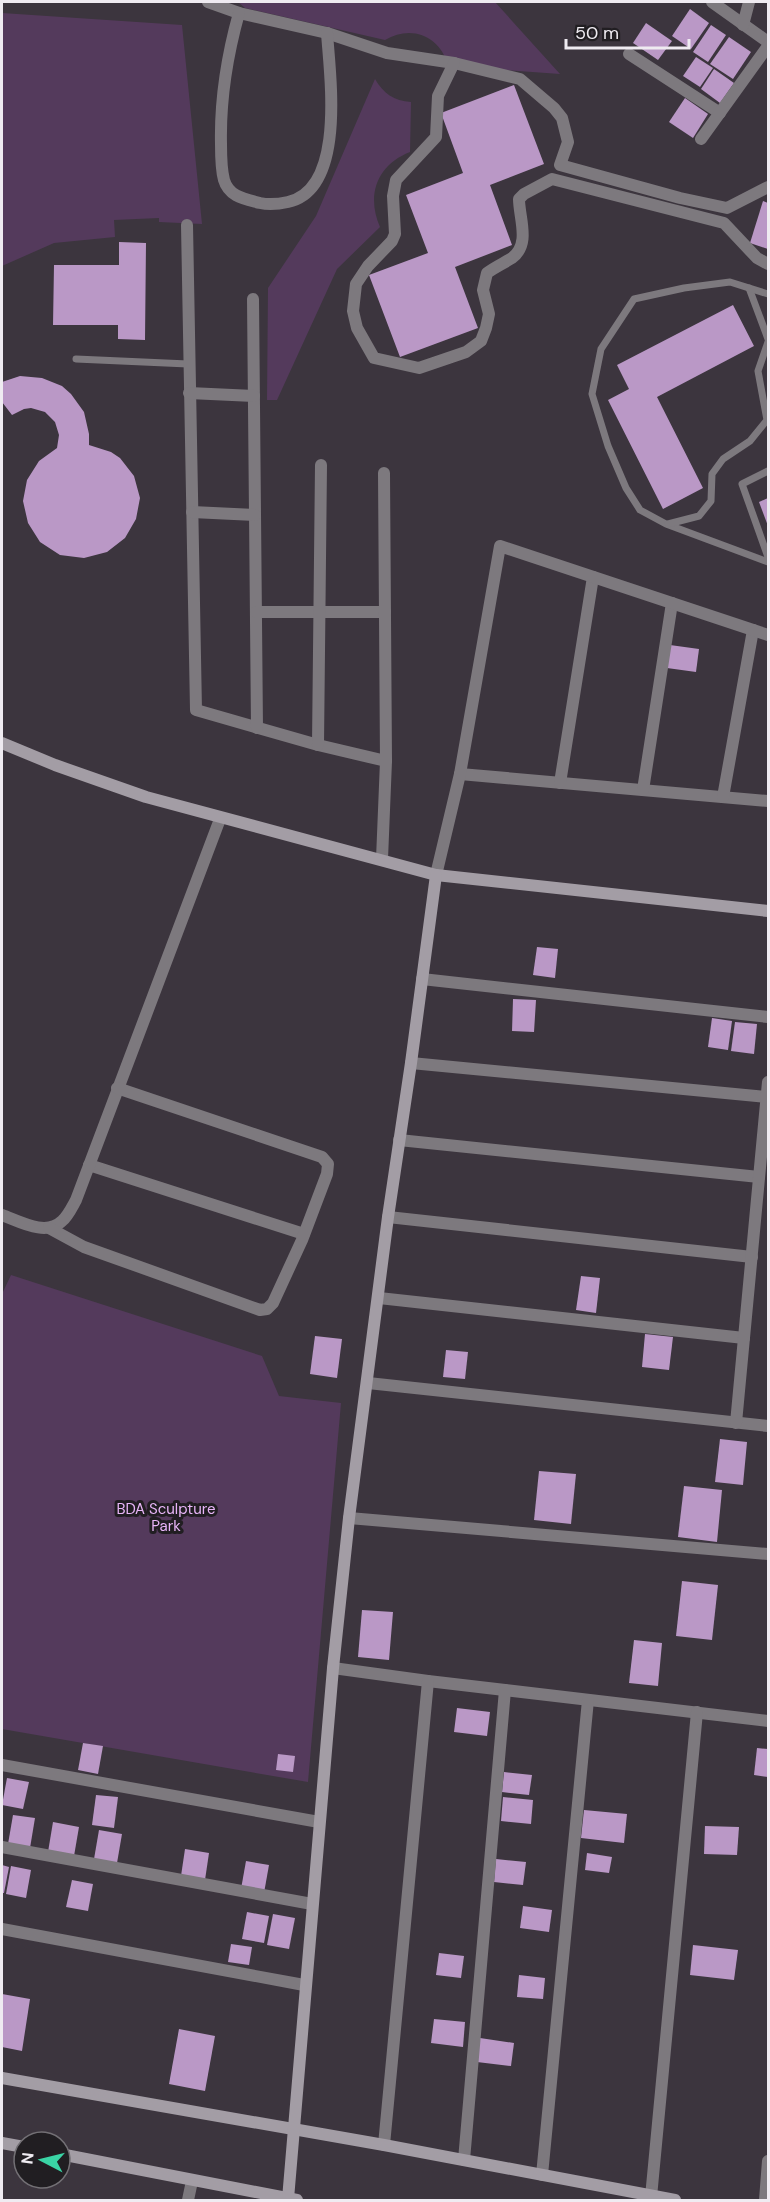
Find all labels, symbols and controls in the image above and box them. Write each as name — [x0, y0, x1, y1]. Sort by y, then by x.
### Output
scale bar — [566, 12, 689, 50]
text: 50 m — [575, 21, 619, 45]
park label: BDA Sculpture Park — [116, 1499, 216, 1536]
north arrow — [12, 2130, 72, 2190]
text: N — [16, 2151, 39, 2165]

